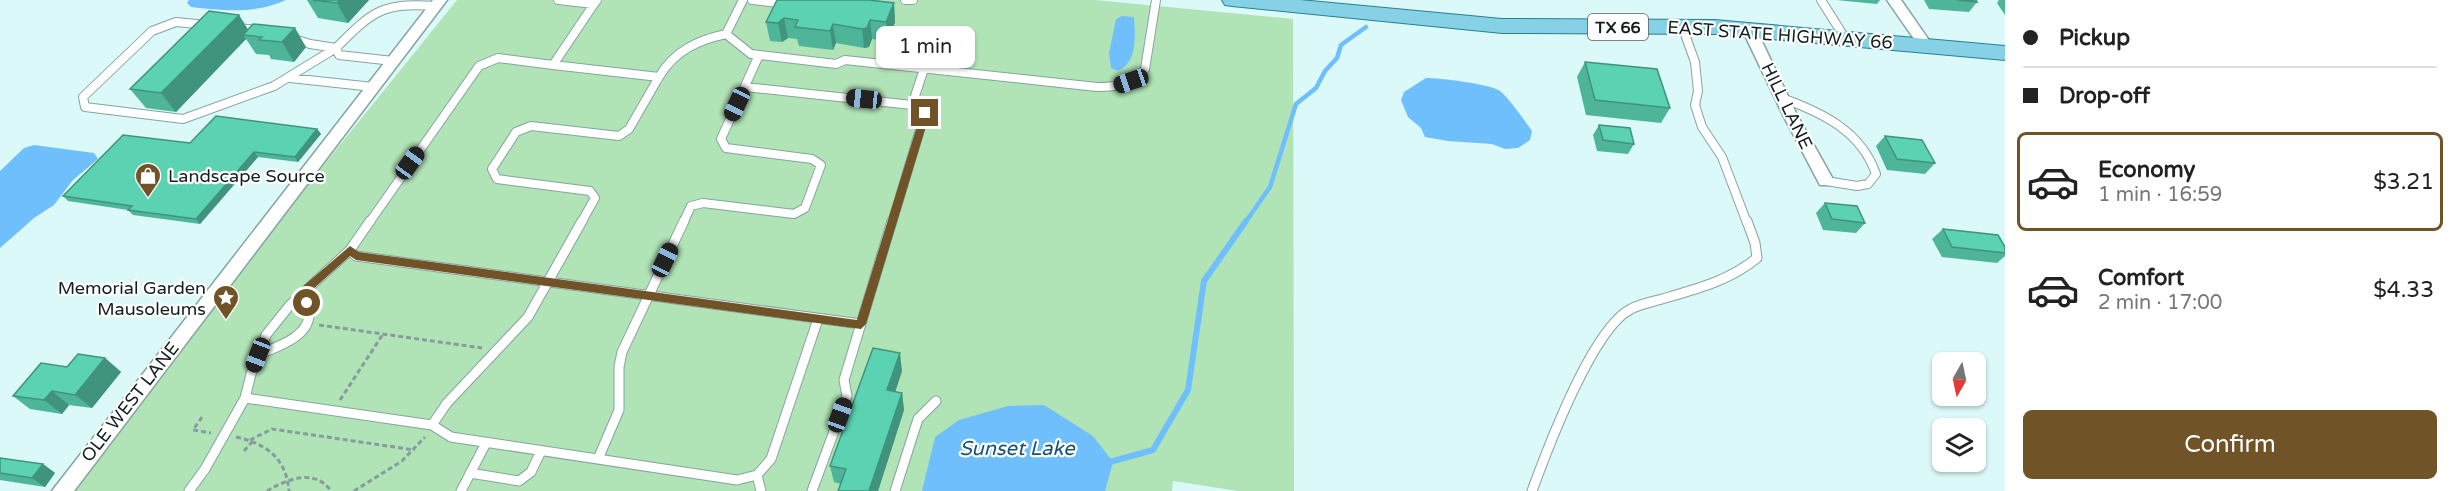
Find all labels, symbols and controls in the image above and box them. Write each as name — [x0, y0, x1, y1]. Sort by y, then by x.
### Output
road number: TX 66 — [1588, 14, 1648, 40]
street label: EAST STATE HIGHWAY 66 — [1667, 16, 1893, 54]
text: Pickup — [2059, 25, 2130, 51]
callout: 1 min — [876, 26, 974, 68]
text: 1 min — [899, 35, 952, 59]
street label: HILL LANE — [1757, 59, 1817, 153]
car — [1111, 67, 1151, 95]
text: Drop-off — [2059, 83, 2150, 109]
car — [721, 84, 753, 124]
car — [845, 88, 883, 110]
route end — [911, 99, 938, 126]
car — [392, 143, 428, 183]
icon: car — [2026, 155, 2080, 209]
text: Economy — [2098, 157, 2195, 183]
shop icon: Landscape Source — [133, 161, 163, 199]
place label: Landscape Source — [168, 165, 325, 187]
text: $3.21 — [2373, 169, 2434, 195]
text: 1 min · 16:59 — [2098, 183, 2222, 207]
car — [649, 240, 681, 280]
icon: car — [2026, 263, 2080, 317]
text: Comfort — [2098, 265, 2184, 291]
place label: Memorial Garden Mausoleums — [58, 277, 206, 320]
text: $4.33 — [2373, 277, 2434, 303]
place icon: Memorial Garden Mausoleums — [211, 283, 241, 321]
route start — [293, 289, 320, 316]
text: 2 min · 17:00 — [2098, 291, 2222, 315]
car — [243, 335, 273, 375]
street label: OLE WEST LANE — [76, 338, 184, 466]
north arrow — [1932, 352, 1986, 406]
map controls — [1932, 352, 1986, 472]
car — [825, 395, 855, 435]
button: Confirm — [2023, 410, 2437, 479]
button: layers — [1932, 418, 1986, 472]
water label: Sunset Lake — [959, 437, 1076, 461]

